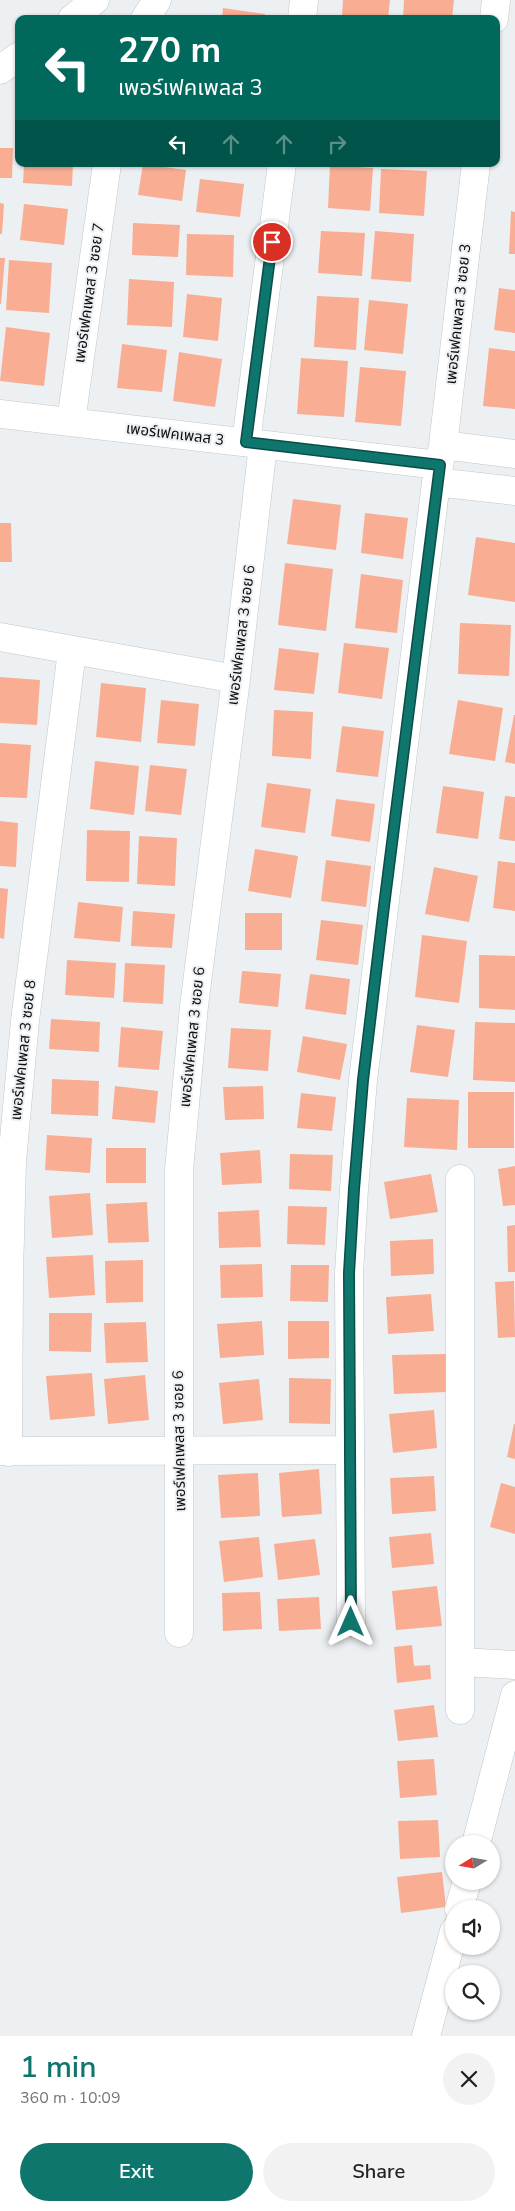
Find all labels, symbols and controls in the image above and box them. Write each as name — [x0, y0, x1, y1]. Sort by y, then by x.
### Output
text: 270 m — [118, 27, 221, 74]
icon: left — [35, 35, 100, 100]
text: เพอร์เฟคเพลส 3 — [118, 73, 263, 103]
icon: left — [164, 130, 192, 158]
icon: ahead — [217, 130, 245, 158]
icon: ahead — [270, 130, 298, 158]
icon: right — [323, 130, 351, 158]
pin — [251, 221, 293, 263]
street label: เพอร์เฟคเพลส 3 ซอย 7 — [69, 222, 109, 364]
icon: arrive — [258, 228, 286, 256]
street label: เพอร์เฟคเพลส 3 ซอย 3 — [441, 243, 475, 385]
street label: เพอร์เฟคเพลส 3 — [125, 418, 225, 450]
street label: เพอร์เฟคเพลส 3 ซอย 6 — [222, 564, 260, 706]
street label: เพอร์เฟคเพลส 3 ซอย 6 — [175, 966, 209, 1108]
street label: เพอร์เฟคเพลส 3 ซอย 8 — [6, 979, 40, 1121]
street label: เพอร์เฟคเพลส 3 ซอย 6 — [168, 1370, 190, 1512]
position arrow — [324, 1595, 376, 1647]
north arrow — [445, 1835, 500, 1890]
map controls — [445, 1835, 500, 2020]
button: sound — [445, 1900, 500, 1955]
button: search — [445, 1965, 500, 2020]
text: 1 min — [20, 2047, 96, 2088]
button: close — [443, 2053, 495, 2105]
text: 360 m · 10:09 — [20, 2087, 121, 2109]
button: Exit — [20, 2143, 253, 2201]
button: Share — [263, 2143, 495, 2201]

